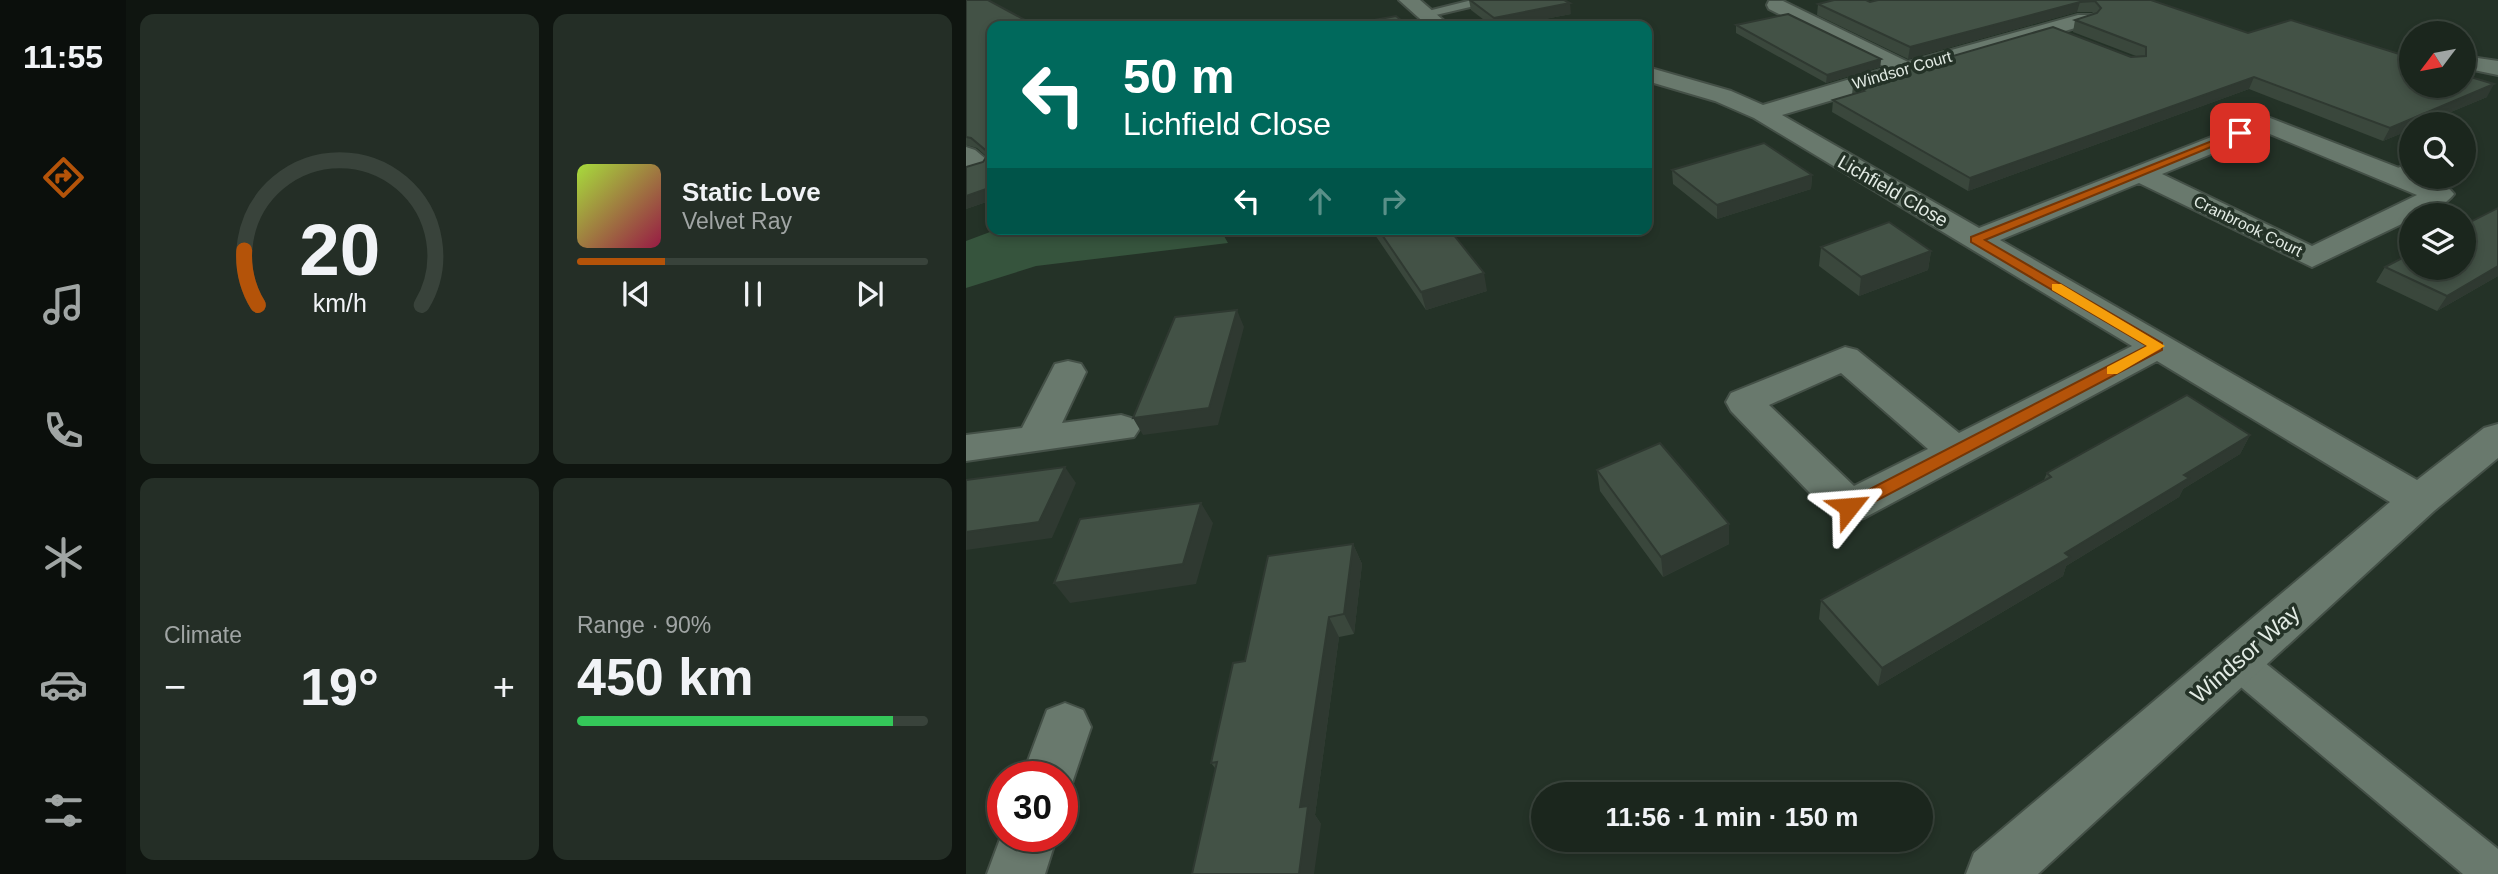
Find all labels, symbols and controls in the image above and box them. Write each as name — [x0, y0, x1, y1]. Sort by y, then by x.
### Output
north arrow — [2399, 21, 2476, 98]
map controls — [2399, 21, 2476, 280]
text: 11:55 — [23, 39, 103, 75]
street label: Windsor Court — [1851, 48, 1954, 92]
icon: left — [1008, 49, 1099, 140]
text: 50 m — [1123, 49, 1235, 103]
pin — [2210, 103, 2270, 163]
text: Lichfield Close — [1123, 106, 1331, 142]
button: search — [2399, 112, 2476, 189]
icon: arrive — [2221, 114, 2259, 152]
street label: Lichfield Close — [1834, 151, 1952, 231]
icon: directions — [39, 153, 88, 202]
text: Static Love — [682, 177, 821, 207]
icon: left — [1228, 182, 1266, 220]
icon: ahead — [1301, 182, 1339, 220]
icon: right — [1374, 182, 1412, 220]
street label: Cranbrook Court — [2191, 192, 2305, 260]
button: layers — [2399, 203, 2476, 280]
text: Velvet Ray — [682, 208, 792, 234]
text: 20 — [299, 209, 380, 290]
icon: previous — [617, 275, 655, 313]
icon: pause — [734, 275, 772, 313]
icon: next — [851, 275, 889, 313]
icon: music — [39, 280, 88, 329]
text: km/h — [312, 289, 367, 317]
icon: phone — [39, 406, 88, 455]
position arrow — [1812, 470, 1886, 544]
icon: climate — [39, 533, 88, 582]
street label: Windsor Way — [2185, 599, 2305, 708]
text: Range · 90% — [577, 612, 711, 638]
text: Climate — [164, 622, 242, 648]
text: 450 km — [577, 648, 753, 706]
text: 19° — [300, 658, 379, 716]
icon: car — [39, 660, 88, 709]
text: − — [164, 666, 186, 708]
text: + — [493, 666, 515, 708]
speed limit sign: 30 — [987, 761, 1078, 852]
icon: filters — [39, 786, 88, 835]
text: 11:56 · 1 min · 150 m — [1606, 802, 1858, 832]

